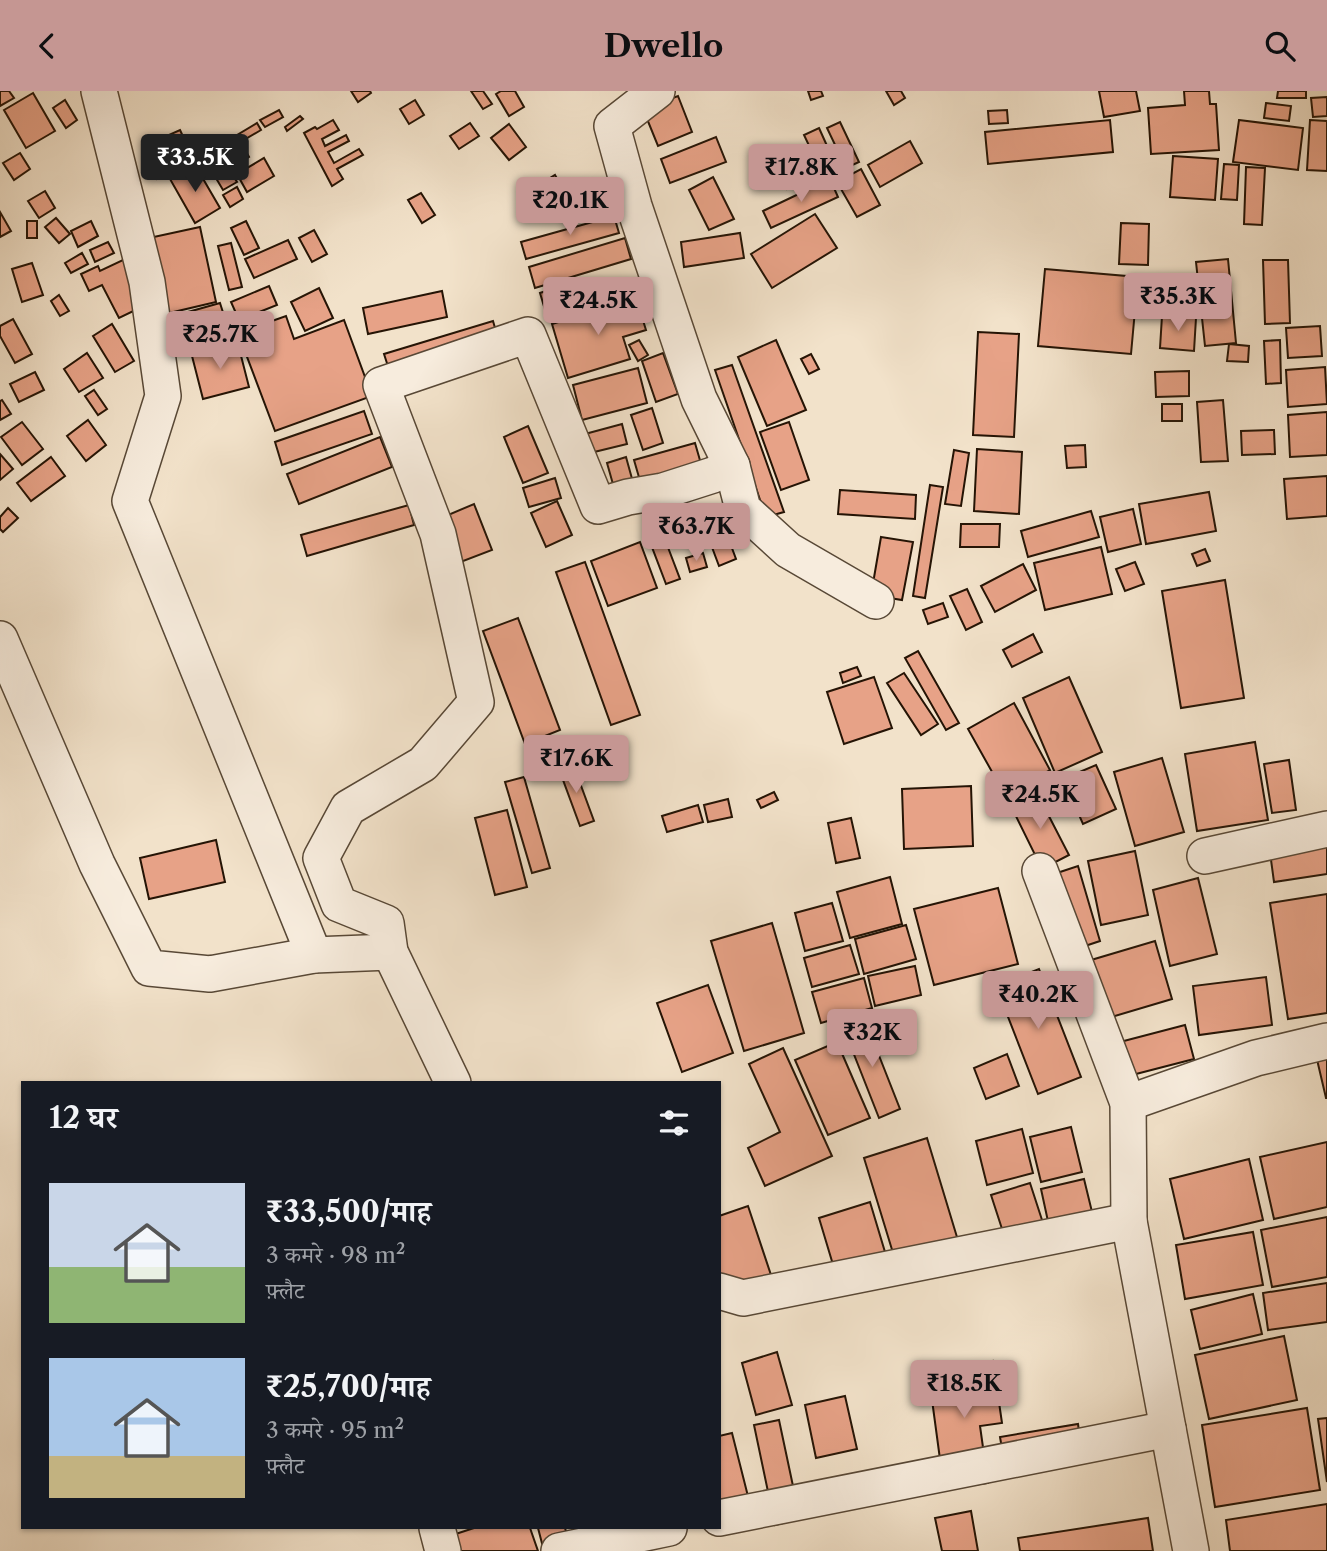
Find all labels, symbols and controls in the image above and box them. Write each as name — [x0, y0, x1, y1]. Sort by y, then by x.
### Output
text: Dwello — [604, 26, 723, 65]
icon: back — [28, 27, 66, 65]
icon: search — [1261, 27, 1299, 65]
pin: ₹33.5K — [138, 134, 252, 194]
text: ₹33.5K — [157, 143, 233, 171]
pin: ₹17.8K — [744, 145, 858, 204]
text: ₹17.8K — [765, 153, 837, 181]
pin: ₹20.1K — [513, 177, 627, 237]
text: ₹20.1K — [532, 186, 608, 214]
pin: ₹35.3K — [1121, 273, 1235, 333]
pin: ₹24.5K — [541, 278, 655, 337]
text: ₹35.3K — [1140, 282, 1216, 310]
text: ₹24.5K — [559, 286, 637, 314]
pin: ₹25.7K — [163, 311, 277, 371]
text: ₹25.7K — [182, 320, 258, 348]
pin: ₹63.7K — [639, 503, 753, 563]
text: ₹63.7K — [658, 512, 734, 540]
pin: ₹17.6K — [519, 735, 633, 795]
text: ₹17.6K — [540, 744, 612, 772]
pin: ₹24.5K — [983, 771, 1097, 831]
text: ₹24.5K — [1001, 780, 1079, 808]
pin: ₹40.2K — [981, 971, 1095, 1031]
text: ₹40.2K — [998, 980, 1078, 1008]
pin: ₹32K — [831, 1009, 913, 1069]
text: ₹32K — [843, 1018, 901, 1046]
text: 12 घर — [49, 1099, 118, 1136]
icon: filters — [655, 1104, 693, 1142]
text: ₹33,500/माह — [266, 1193, 431, 1230]
icon: home — [105, 1211, 189, 1295]
text: 3 कमरे · 98 m² — [266, 1241, 405, 1269]
text: फ़्लैट — [266, 1277, 304, 1305]
pin: ₹18.5K — [907, 1361, 1021, 1420]
text: ₹25,700/माह — [266, 1368, 430, 1405]
text: ₹18.5K — [927, 1369, 1001, 1397]
icon: home — [105, 1386, 189, 1470]
text: 3 कमरे · 95 m² — [266, 1416, 404, 1444]
text: फ़्लैट — [266, 1452, 304, 1480]

